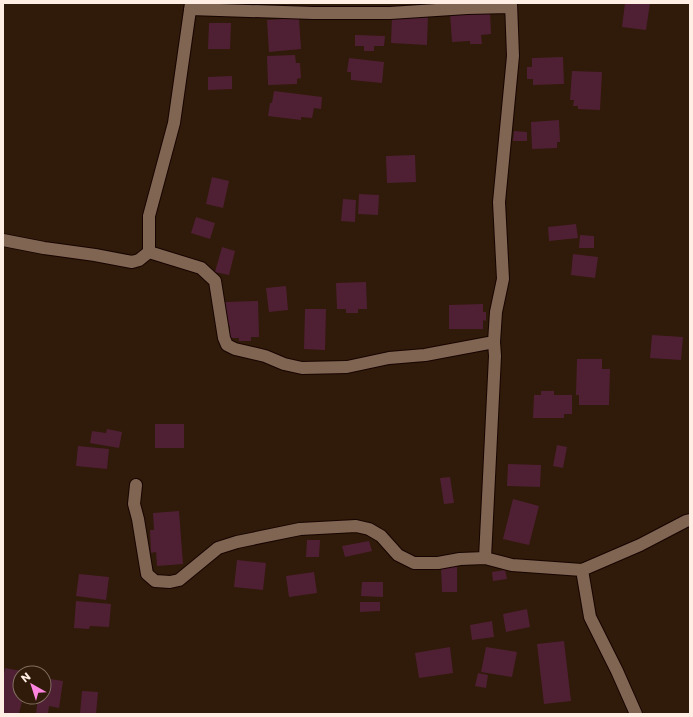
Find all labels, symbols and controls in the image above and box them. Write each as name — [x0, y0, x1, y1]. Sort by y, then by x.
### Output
north arrow — [12, 665, 52, 705]
text: N — [17, 668, 34, 686]

